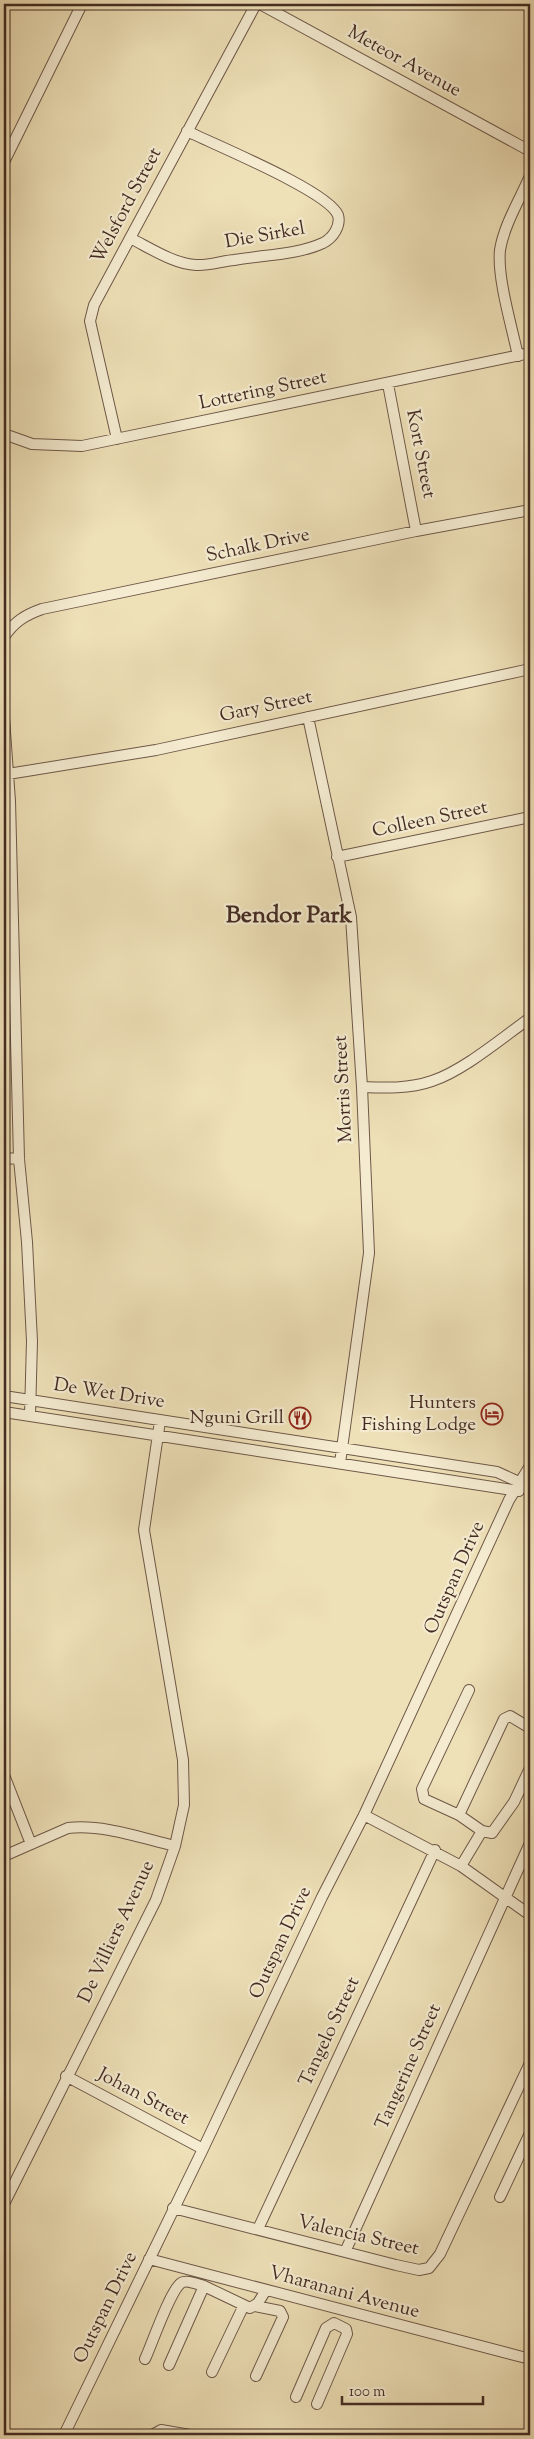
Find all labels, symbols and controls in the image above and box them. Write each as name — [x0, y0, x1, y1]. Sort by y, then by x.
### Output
street label: Meteor Avenue — [342, 20, 466, 104]
street label: Welsford Street — [85, 143, 169, 269]
street label: Die Sirkel — [223, 216, 307, 256]
street label: Lottering Street — [197, 364, 330, 418]
street label: Kort Street — [398, 407, 442, 501]
street label: Schalk Drive — [204, 522, 312, 570]
street label: Gary Street — [217, 684, 315, 730]
street label: Colleen Street — [370, 794, 491, 845]
district label: Bendor Park — [226, 899, 353, 933]
street label: Morris Street — [328, 1034, 360, 1144]
street label: De Wet Drive — [51, 1372, 167, 1416]
place label: Hunters Fishing Lodge — [362, 1390, 476, 1439]
hotel icon: Hunters Fishing Lodge — [480, 1402, 504, 1426]
place label: Nguni Grill — [190, 1405, 284, 1432]
restaurant icon: Nguni Grill — [288, 1406, 312, 1430]
street label: Outspan Drive — [418, 1517, 492, 1639]
street label: De Villiers Avenue — [72, 1856, 162, 2008]
street label: Outspan Drive — [243, 1882, 319, 2004]
street label: Tangelo Street — [293, 1972, 367, 2091]
street label: Tangerine Street — [369, 1999, 449, 2134]
street label: Johan Street — [92, 2061, 194, 2133]
street label: Valencia Street — [295, 2209, 422, 2263]
street label: Outspan Drive — [67, 2247, 145, 2368]
street label: Vharanani Avenue — [266, 2260, 422, 2326]
scale bar — [342, 2374, 483, 2406]
text: 100 m — [349, 2382, 386, 2403]

